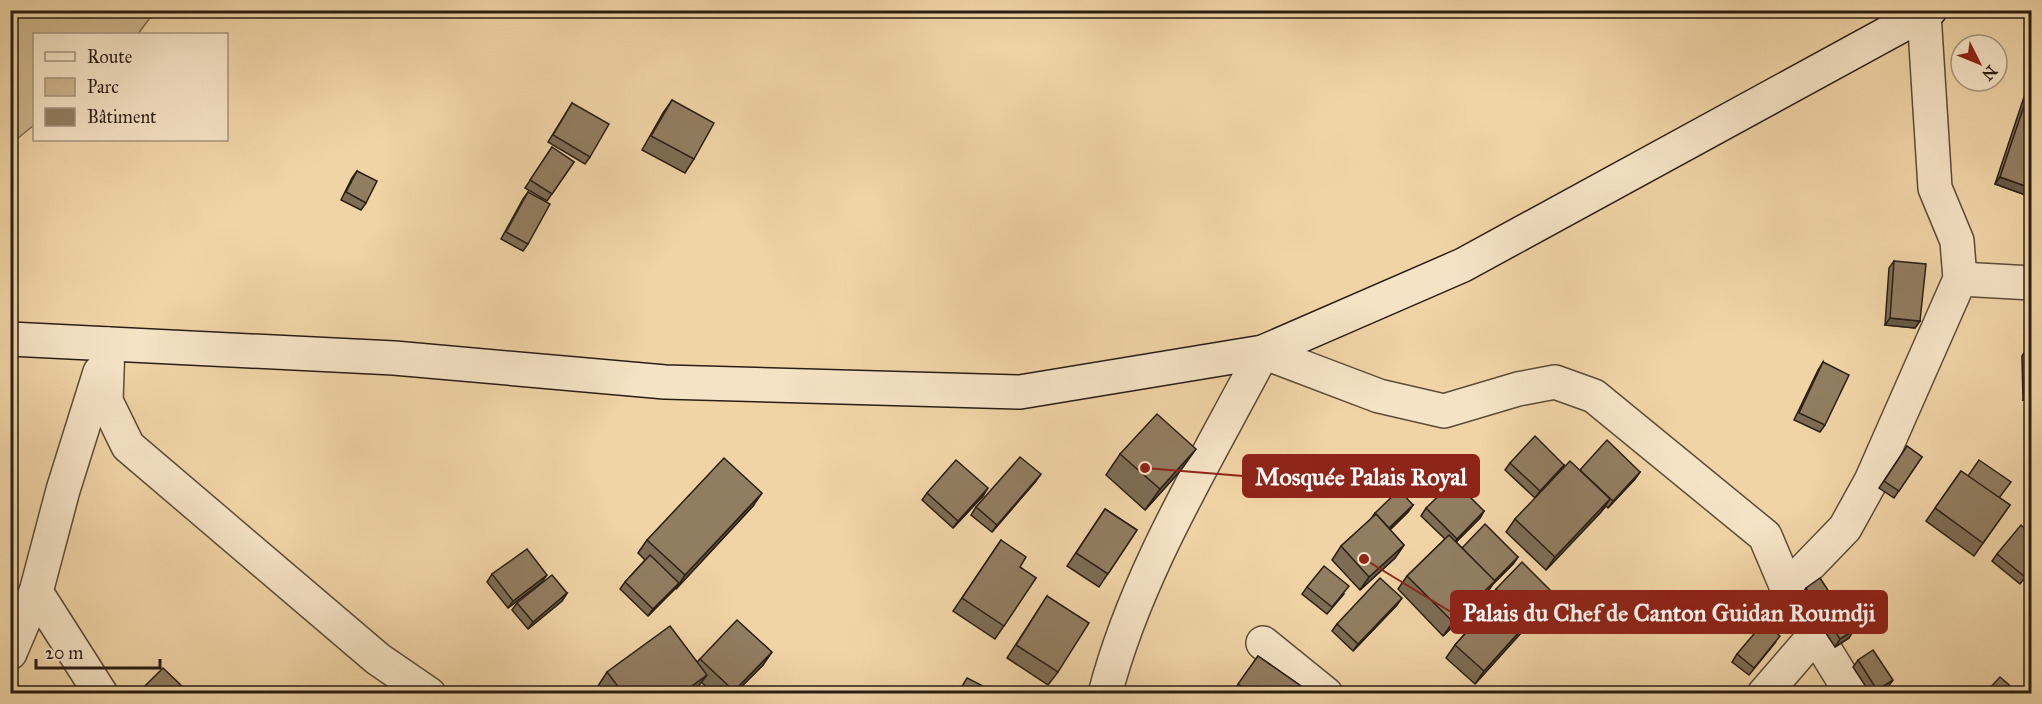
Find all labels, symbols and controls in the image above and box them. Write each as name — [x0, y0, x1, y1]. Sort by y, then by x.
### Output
legend — [33, 33, 228, 141]
north arrow — [1949, 33, 2009, 93]
text: Route — [87, 46, 132, 68]
text: N — [1978, 61, 2001, 85]
text: Parc — [87, 76, 119, 98]
text: Bâtiment — [87, 106, 157, 128]
callout: Mosquée Palais Royal — [1243, 455, 1479, 497]
text: Mosquée Palais Royal — [1255, 462, 1468, 492]
callout: Palais du Chef de Canton Guidan Roumdji — [1451, 591, 1887, 633]
text: Palais du Chef de Canton Guidan Roumdji — [1463, 598, 1876, 628]
scale bar — [36, 632, 160, 670]
text: 20 m — [45, 642, 83, 664]

